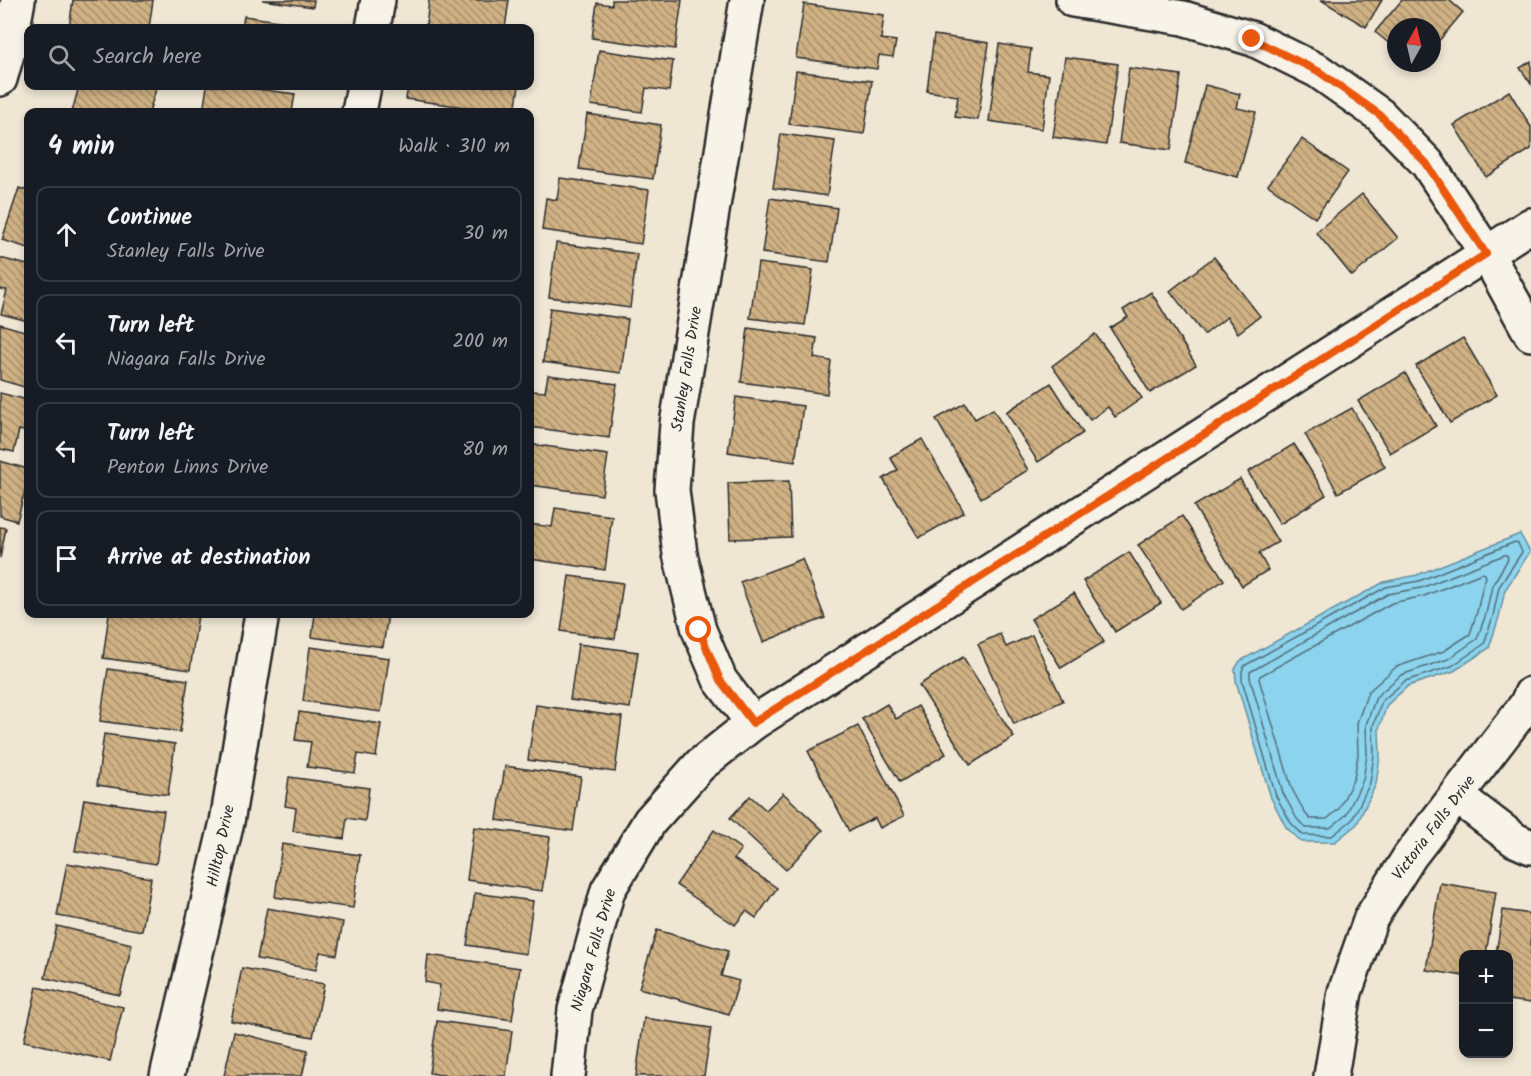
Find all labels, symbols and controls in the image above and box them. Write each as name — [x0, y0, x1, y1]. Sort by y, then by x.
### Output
north arrow — [1387, 18, 1441, 72]
search box — [24, 24, 534, 90]
route end — [1238, 25, 1264, 51]
text: Search here — [93, 40, 201, 75]
icon: search — [45, 41, 78, 74]
text: 4 min — [48, 126, 115, 168]
text: Walk · 310 m — [398, 131, 510, 163]
text: Continue — [107, 201, 192, 236]
icon: ahead — [50, 218, 83, 251]
text: 30 m — [463, 218, 508, 250]
text: Stanley Falls Drive — [107, 236, 265, 268]
street label: Stanley Falls Drive — [665, 305, 709, 433]
text: Turn left — [107, 309, 194, 344]
icon: left — [50, 326, 83, 359]
text: 200 m — [452, 326, 508, 358]
text: Niagara Falls Drive — [107, 344, 265, 376]
text: Turn left — [107, 417, 194, 452]
icon: left — [50, 434, 83, 467]
text: 80 m — [462, 434, 508, 466]
text: Penton Linns Drive — [107, 452, 268, 484]
text: Arrive at destination — [107, 541, 310, 576]
icon: arrive — [50, 542, 83, 575]
route start — [685, 616, 711, 642]
street label: Victoria Falls Drive — [1386, 770, 1482, 886]
street label: Hilltop Drive — [200, 803, 242, 889]
street label: Niagara Falls Drive — [565, 886, 623, 1014]
map controls — [1459, 950, 1513, 1058]
button: + — [1459, 950, 1513, 1004]
button: − — [1459, 1004, 1513, 1058]

